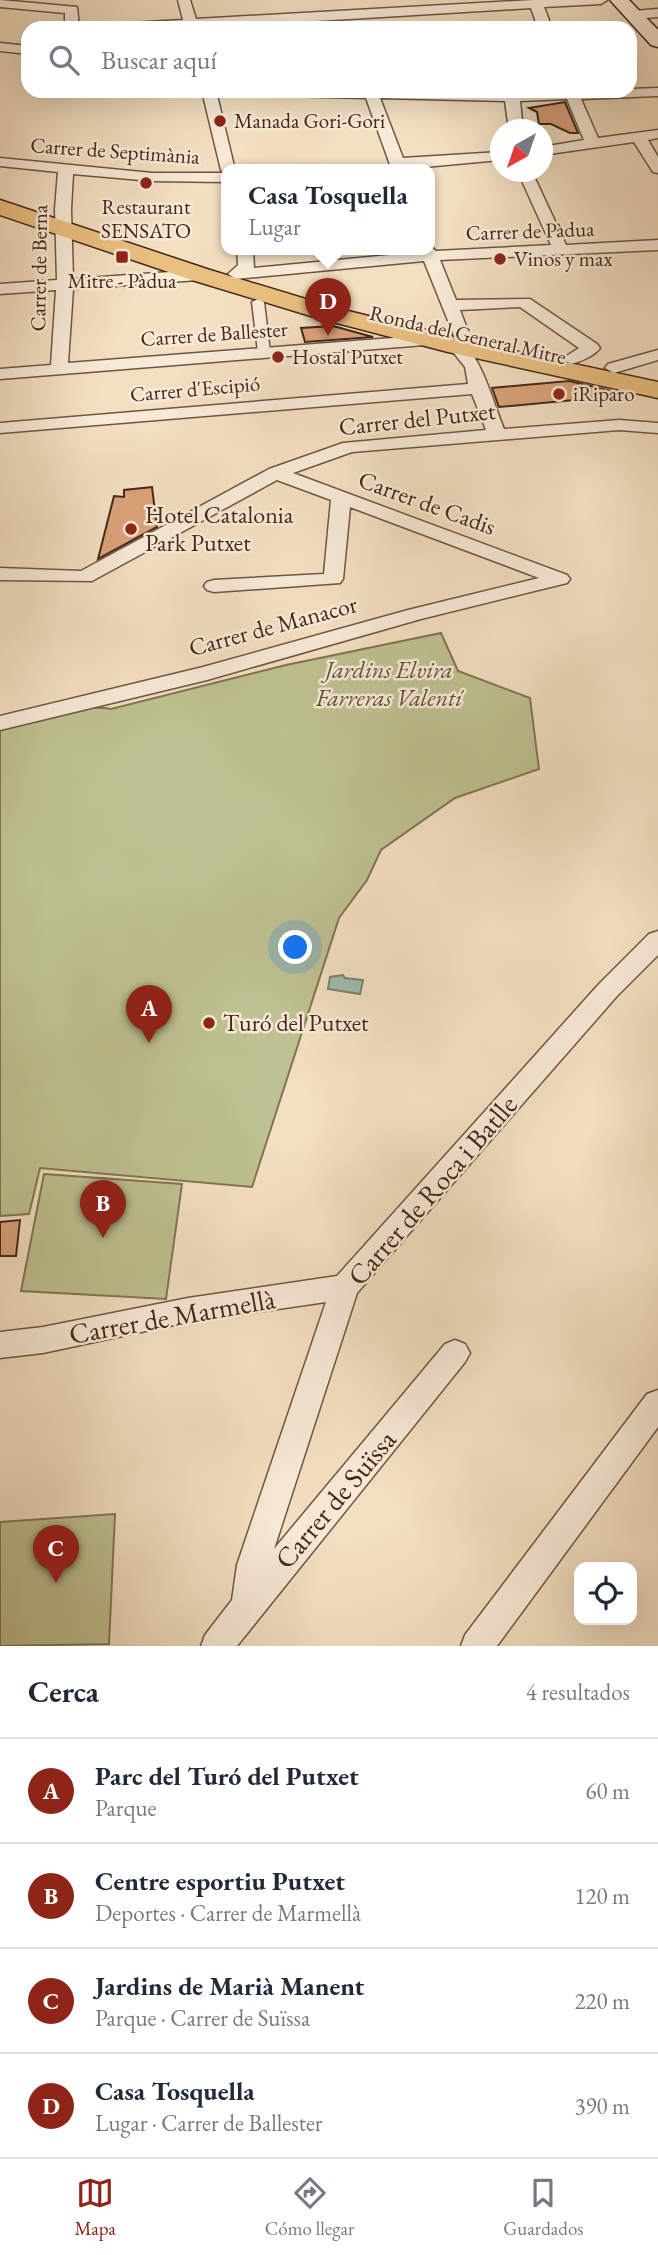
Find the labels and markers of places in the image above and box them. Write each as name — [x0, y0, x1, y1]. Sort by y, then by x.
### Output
place label: Manada Gori-Gori — [234, 107, 385, 134]
marker: Manada Gori-Gori — [212, 113, 228, 129]
marker: Restaurant SENSATO — [138, 175, 154, 191]
place label: Restaurant SENSATO — [101, 193, 191, 244]
place label: Vinos y max — [514, 245, 612, 272]
marker: Mitre - Pàdua — [114, 249, 130, 265]
marker: Vinos y max — [492, 251, 508, 267]
place label: Mitre - Pàdua — [67, 267, 177, 294]
pin: D — [305, 278, 351, 336]
place label: Hostal Putxet — [292, 343, 403, 370]
marker: Hostal Putxet — [270, 349, 286, 365]
place label: iRiparo — [573, 380, 635, 407]
marker: iRiparo — [551, 386, 567, 402]
place label: Hotel Catalonia Park Putxet — [145, 499, 294, 558]
marker: Hotel Catalonia Park Putxet — [123, 521, 139, 537]
pin: A — [126, 985, 172, 1043]
place label: Turó del Putxet — [223, 1007, 369, 1038]
marker: Turó del Putxet — [201, 1015, 217, 1031]
pin: B — [80, 1180, 126, 1238]
pin: C — [33, 1525, 79, 1583]

